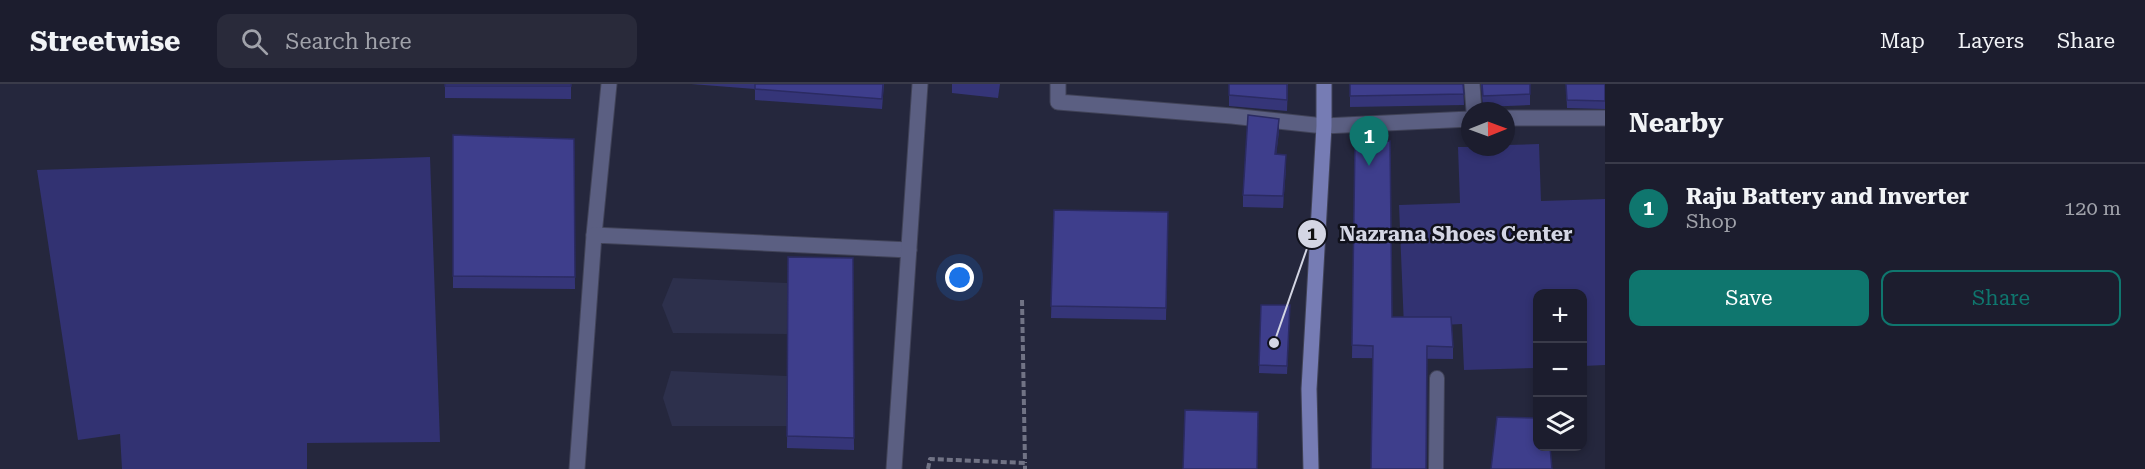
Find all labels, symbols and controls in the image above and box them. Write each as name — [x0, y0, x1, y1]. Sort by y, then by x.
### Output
search box — [217, 14, 637, 68]
text: Streetwise — [30, 25, 181, 58]
icon: search — [238, 25, 271, 58]
text: Search here — [286, 29, 412, 54]
text: Map — [1880, 29, 1925, 53]
text: Layers — [1958, 29, 2024, 53]
text: Share — [2057, 29, 2115, 53]
north arrow — [1461, 102, 1515, 156]
text: Nearby — [1629, 108, 1723, 138]
pin: 1 — [1350, 116, 1388, 166]
text: Raju Battery and Inverter — [1686, 184, 1969, 209]
text: 1 — [1643, 196, 1654, 220]
text: 120 m — [2064, 196, 2121, 220]
text: Shop — [1686, 209, 1737, 233]
callout: Nazrana Shoes Center — [1297, 214, 1584, 253]
text: Nazrana Shoes Center — [1339, 222, 1573, 246]
text: 1 — [1307, 223, 1317, 244]
your location — [945, 263, 974, 292]
button: Save — [1629, 270, 1869, 326]
button: Share — [1881, 270, 2121, 326]
map controls — [1533, 289, 1587, 451]
button: + — [1533, 289, 1587, 343]
button: − — [1533, 343, 1587, 397]
button: layers — [1533, 397, 1587, 451]

